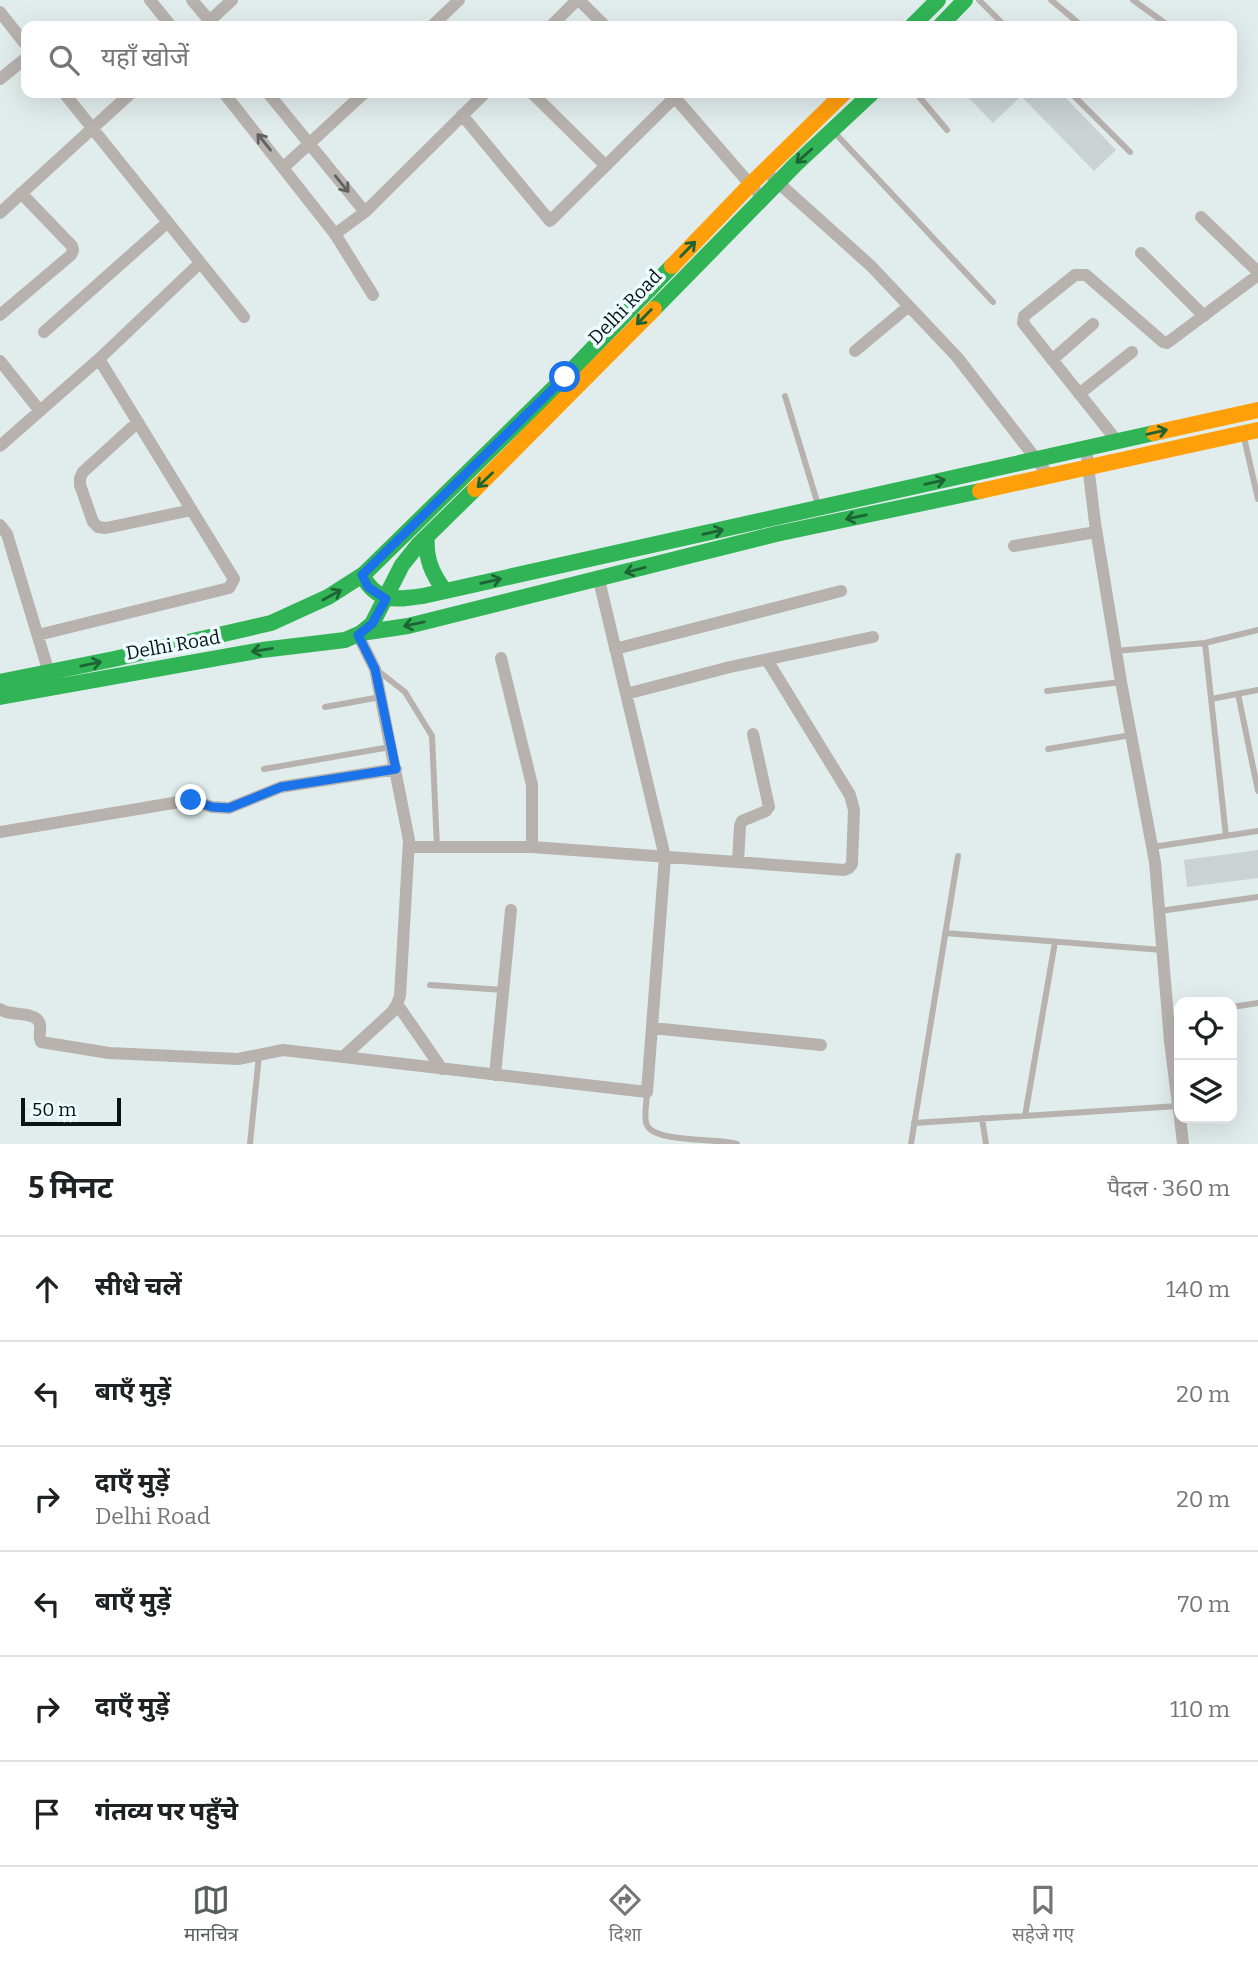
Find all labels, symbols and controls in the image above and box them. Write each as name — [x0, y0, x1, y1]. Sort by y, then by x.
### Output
search box — [21, 21, 1237, 98]
icon: search — [45, 41, 83, 79]
text: यहाँ खोजें — [101, 42, 189, 73]
one-way arrow — [256, 133, 271, 151]
one-way arrow — [795, 148, 813, 164]
one-way arrow — [334, 174, 349, 192]
one-way arrow — [680, 241, 697, 258]
street label: Delhi Road — [584, 265, 666, 349]
one-way arrow — [635, 309, 652, 326]
route start — [549, 361, 580, 392]
one-way arrow — [1145, 425, 1168, 439]
one-way arrow — [477, 472, 494, 489]
one-way arrow — [923, 475, 946, 488]
one-way arrow — [845, 511, 868, 525]
one-way arrow — [701, 524, 724, 538]
one-way arrow — [624, 564, 647, 577]
one-way arrow — [479, 574, 502, 587]
one-way arrow — [321, 587, 342, 601]
one-way arrow — [403, 618, 426, 632]
street label: Delhi Road — [124, 625, 222, 665]
one-way arrow — [251, 644, 274, 657]
one-way arrow — [79, 656, 102, 670]
route end — [175, 784, 206, 815]
map controls — [1174, 997, 1237, 1123]
button: locate — [1174, 997, 1237, 1060]
button: layers — [1174, 1060, 1237, 1123]
scale bar — [21, 1095, 121, 1127]
text: 50 m — [32, 1098, 76, 1121]
text: 5 मिनट — [28, 1170, 113, 1206]
text: पैदल · 360 m — [1107, 1174, 1230, 1202]
icon: ahead — [28, 1270, 66, 1308]
text: सीधे चलें — [95, 1271, 182, 1302]
text: 140 m — [1166, 1275, 1230, 1303]
icon: left — [28, 1375, 66, 1413]
text: बाएँ मुड़ें — [95, 1376, 171, 1407]
text: 20 m — [1176, 1380, 1230, 1408]
text: दाएँ मुड़ें — [95, 1467, 170, 1498]
icon: right — [28, 1480, 66, 1518]
text: 20 m — [1176, 1485, 1230, 1513]
text: Delhi Road — [95, 1502, 210, 1530]
icon: left — [28, 1585, 66, 1623]
text: बाएँ मुड़ें — [95, 1586, 171, 1617]
text: 70 m — [1178, 1590, 1230, 1618]
icon: right — [28, 1690, 66, 1728]
text: दाएँ मुड़ें — [95, 1691, 170, 1722]
text: 110 m — [1170, 1695, 1230, 1723]
icon: arrive — [28, 1795, 66, 1833]
text: गंतव्य पर पहुँचे — [95, 1796, 238, 1827]
tab: मानचित्र — [184, 1881, 238, 1949]
tab: दिशा — [606, 1881, 644, 1949]
tab: सहेजे गए — [1012, 1881, 1074, 1949]

